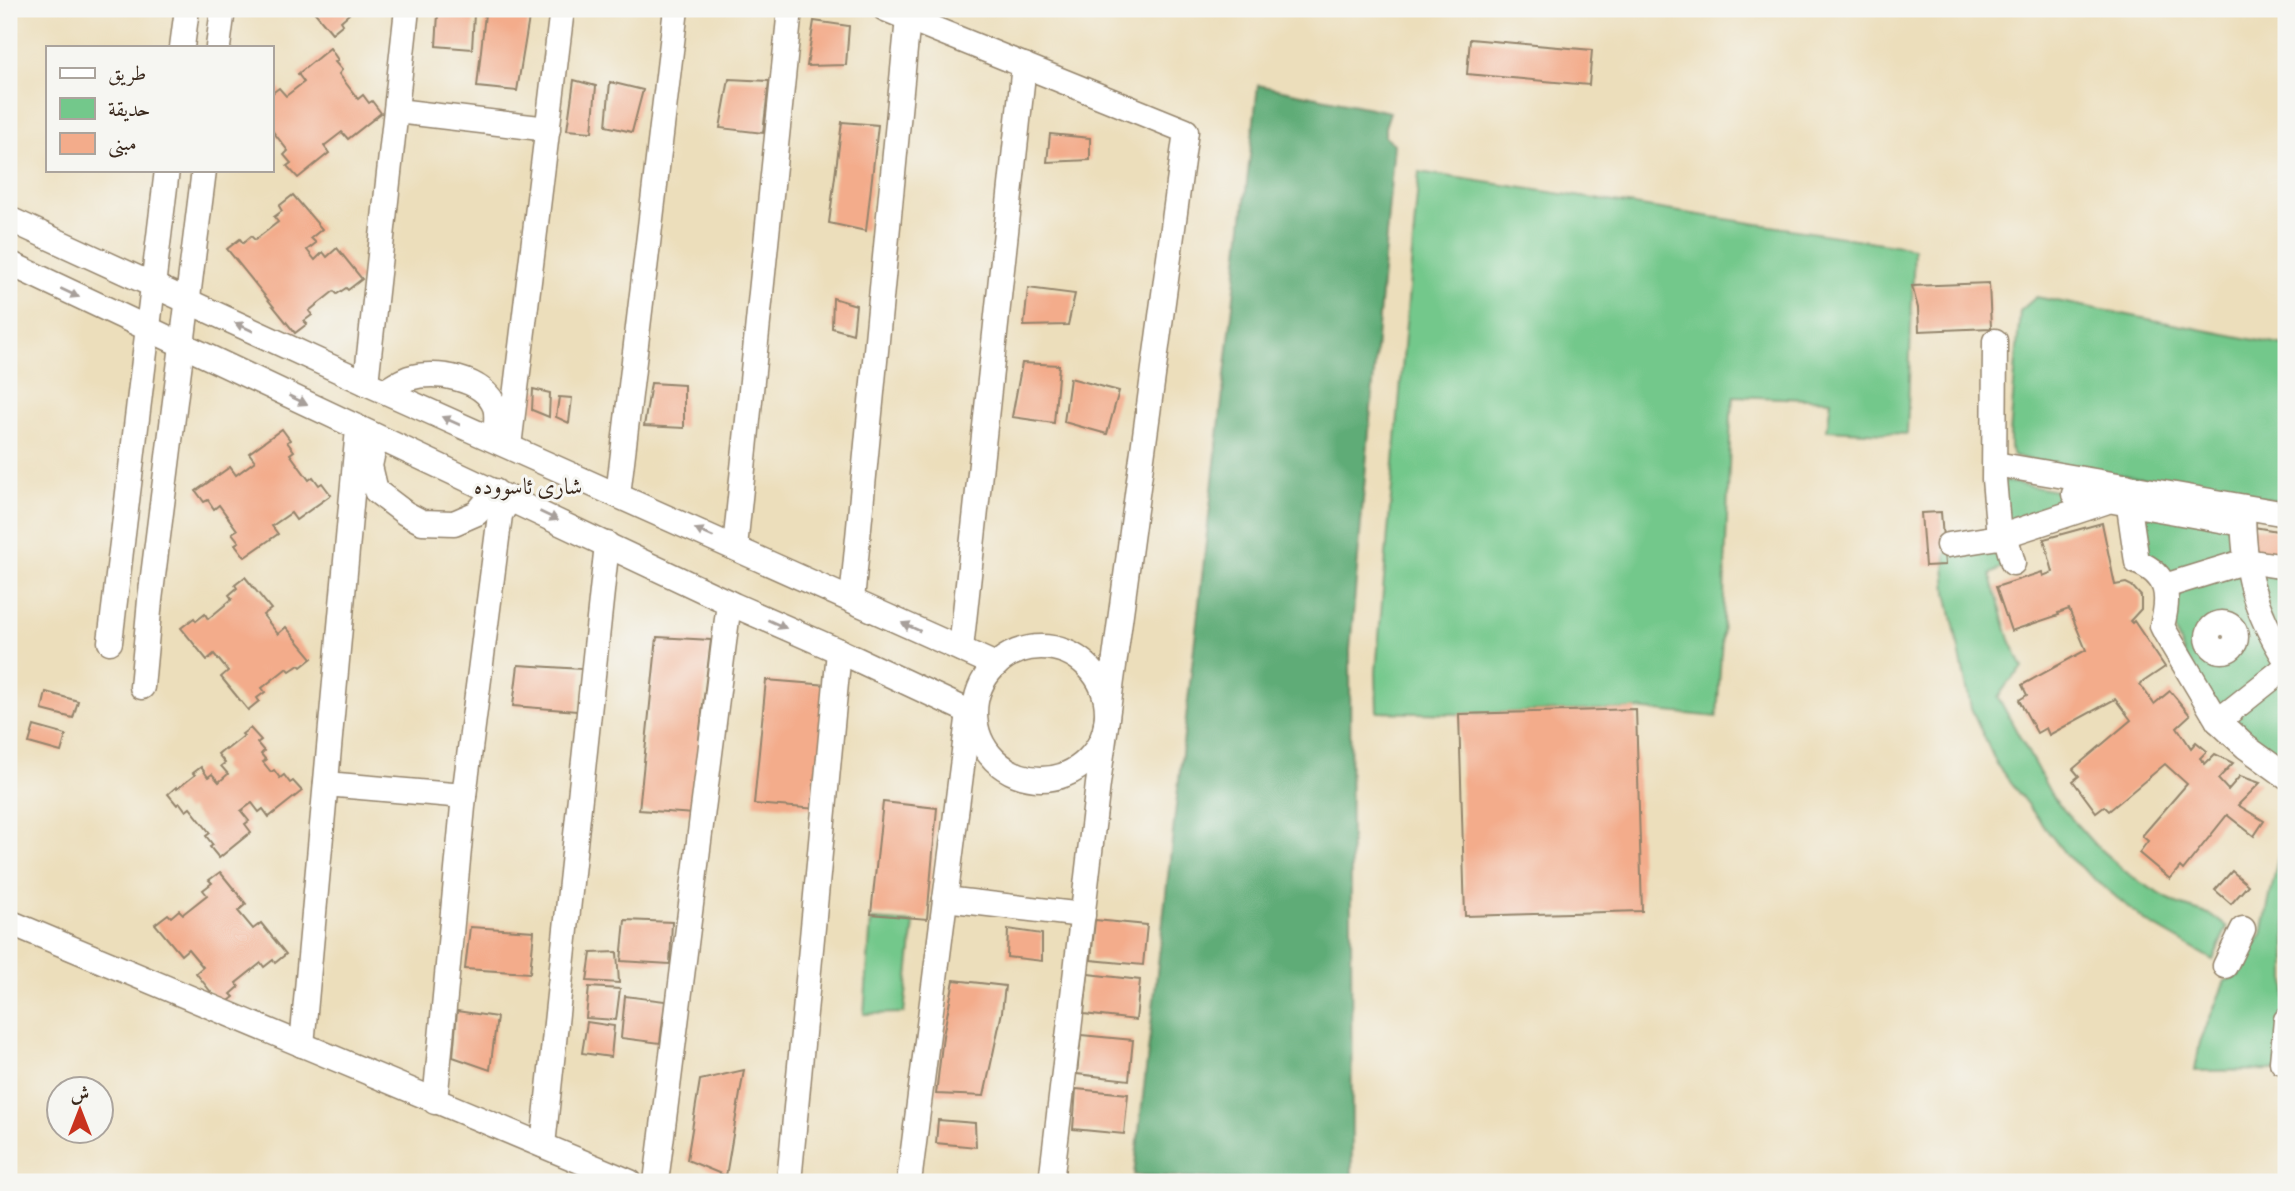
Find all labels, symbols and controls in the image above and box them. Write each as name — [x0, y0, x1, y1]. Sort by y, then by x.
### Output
legend — [46, 46, 273, 172]
text: طريق — [108, 60, 146, 86]
text: حديقة — [108, 96, 151, 122]
text: مبنى — [108, 130, 137, 158]
one-way arrow — [60, 287, 80, 298]
one-way arrow — [234, 321, 254, 333]
one-way arrow — [288, 395, 308, 406]
one-way arrow — [441, 415, 461, 427]
district label: شاری ئاسوودە — [474, 472, 582, 501]
one-way arrow — [539, 511, 559, 522]
one-way arrow — [693, 527, 714, 538]
one-way arrow — [767, 618, 787, 630]
one-way arrow — [901, 621, 921, 633]
north arrow — [46, 1076, 116, 1146]
text: ش — [71, 1082, 89, 1105]

